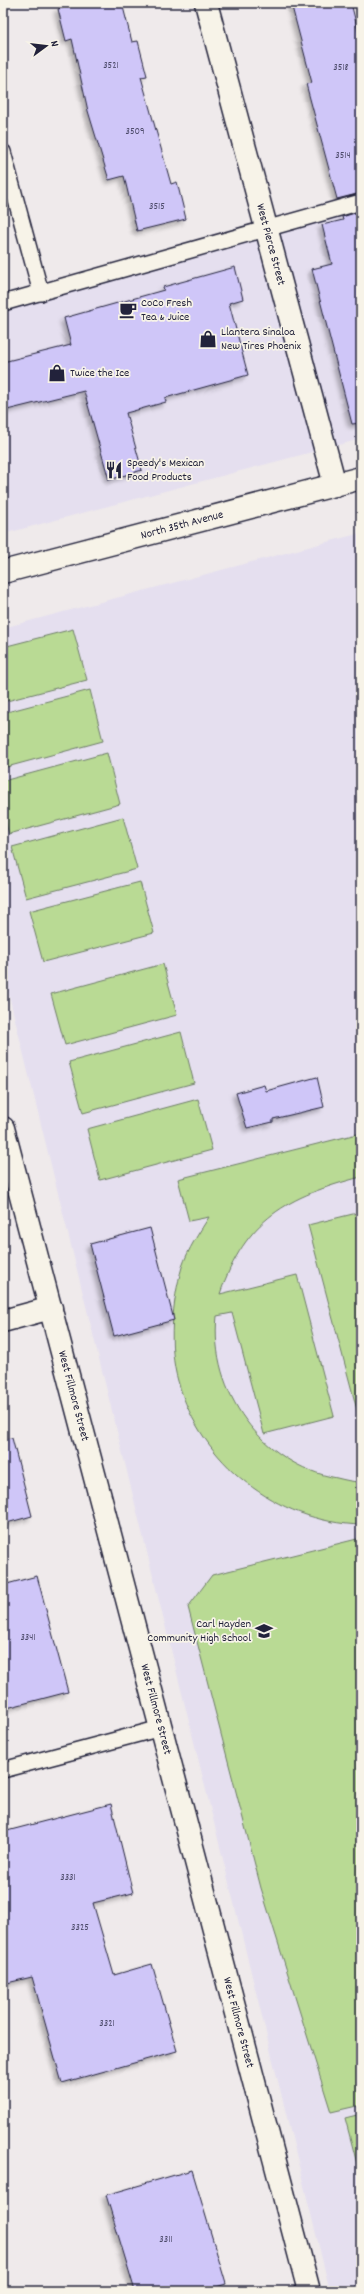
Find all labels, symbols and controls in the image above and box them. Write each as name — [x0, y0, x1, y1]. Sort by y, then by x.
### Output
north arrow — [26, 26, 66, 66]
text: N — [45, 39, 62, 49]
house number: 3521 — [103, 59, 119, 73]
house number: 3518 — [333, 61, 349, 75]
house number: 3509 — [125, 125, 145, 139]
house number: 3514 — [335, 149, 351, 163]
house number: 3515 — [149, 200, 165, 214]
street label: West Pierce Street — [252, 202, 290, 288]
place label: CoCo Fresh Tea & Juice — [141, 295, 192, 326]
cafe icon: CoCo Fresh Tea & Juice — [118, 300, 138, 320]
place label: Llantera Sinaloa New Tires Phoenix — [221, 324, 302, 355]
shop icon: Llantera Sinaloa New Tires Phoenix — [198, 329, 218, 349]
shop icon: Twice the Ice — [47, 363, 67, 383]
place label: Twice the Ice — [70, 365, 129, 382]
place label: Speedy's Mexican Food Products — [127, 455, 204, 486]
restaurant icon: Speedy's Mexican Food Products — [104, 460, 124, 480]
street label: North 35th Avenue — [139, 506, 225, 544]
street label: West Fillmore Street — [53, 1349, 94, 1444]
place label: Carl Hayden Community High School — [147, 1616, 251, 1647]
school or university icon: Carl Hayden Community High School — [254, 1621, 274, 1641]
house number: 3341 — [20, 1631, 36, 1645]
street label: West Fillmore Street — [136, 1662, 176, 1757]
house number: 3331 — [60, 1871, 76, 1885]
house number: 3325 — [71, 1921, 89, 1935]
street label: West Fillmore Street — [218, 1975, 259, 2070]
house number: 3321 — [99, 2017, 115, 2031]
house number: 3311 — [159, 2233, 173, 2247]

